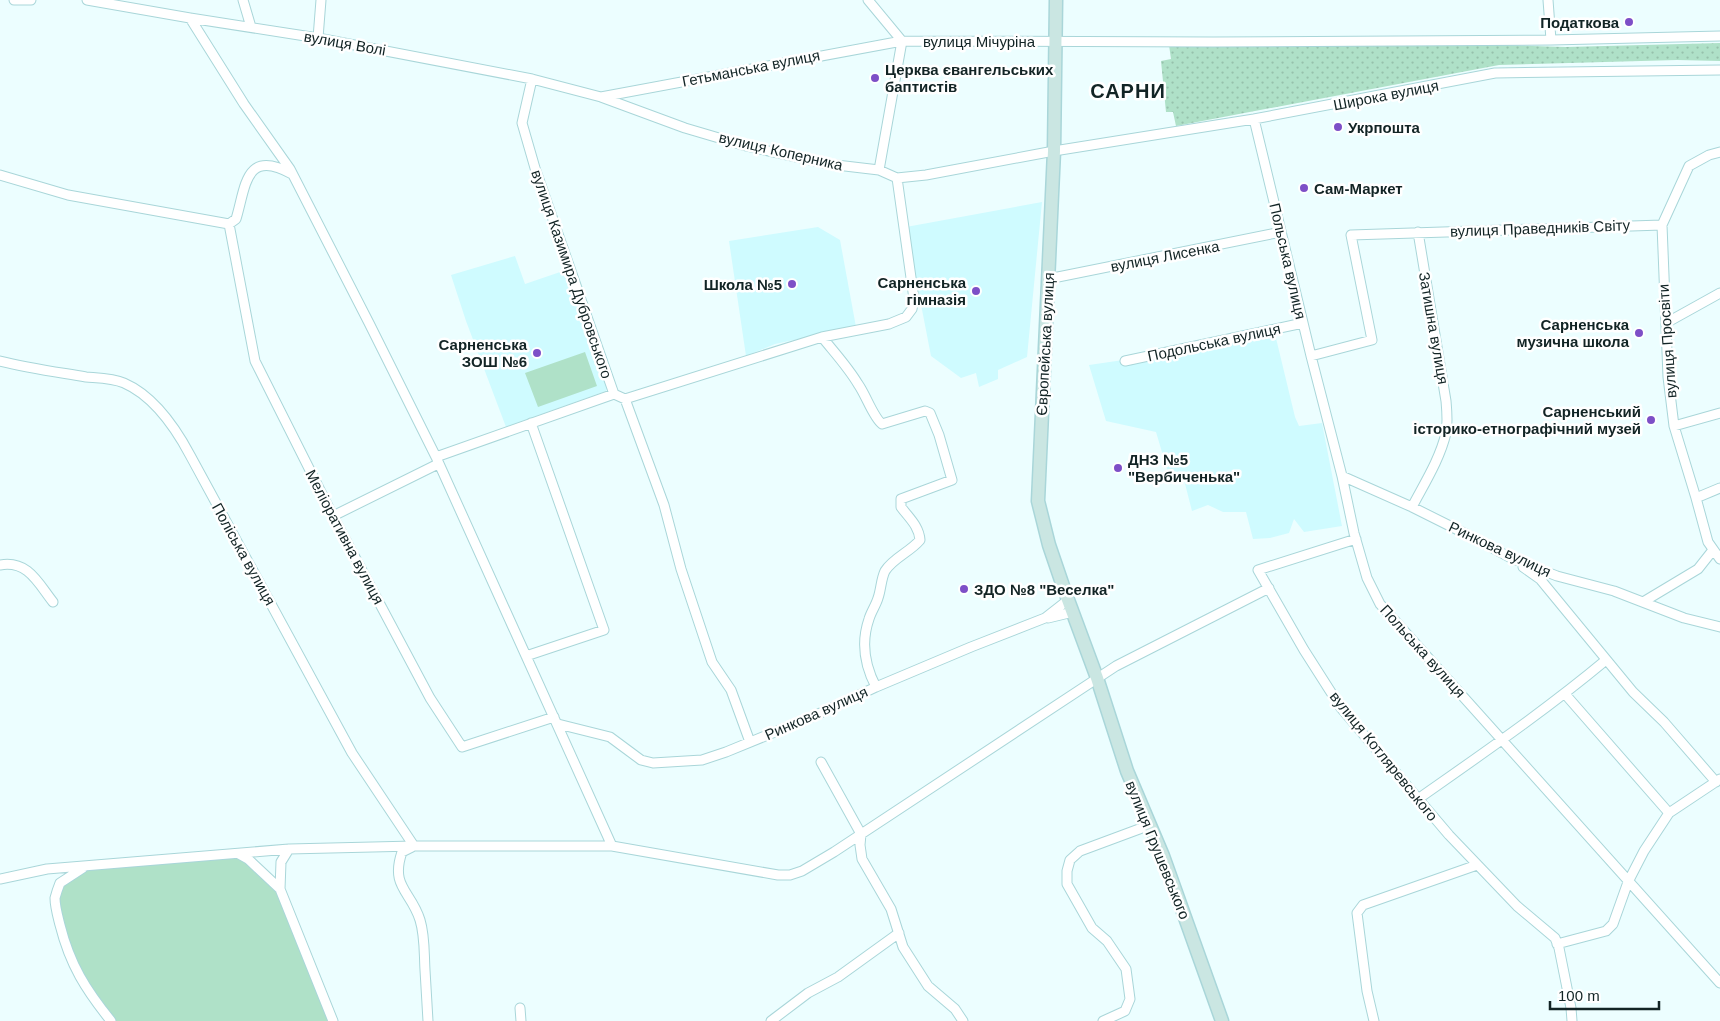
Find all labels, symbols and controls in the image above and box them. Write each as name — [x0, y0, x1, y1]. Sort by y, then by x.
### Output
place label: Податкова — [1540, 14, 1620, 31]
marker: Податкова — [1623, 16, 1635, 28]
street label: вулиця Волі — [303, 27, 387, 59]
street label: вулиця Мічуріна — [923, 33, 1036, 50]
street label: Гетьманська вулиця — [681, 46, 821, 90]
place label: Церква євангельських баптистів — [885, 61, 1054, 95]
marker: Церква євангельських баптистів — [869, 72, 881, 84]
street label: Широка вулиця — [1332, 76, 1440, 114]
district label: САРНИ — [1090, 80, 1166, 102]
place label: Укрпошта — [1348, 119, 1421, 136]
marker: Укрпошта — [1332, 121, 1344, 133]
street label: вулиця Коперника — [717, 128, 845, 174]
street label: вулиця Казимира Дубровського — [528, 167, 616, 381]
place label: Сам-Маркет — [1314, 180, 1403, 197]
marker: Сам-Маркет — [1298, 182, 1310, 194]
street label: Польська вулиця — [1266, 201, 1310, 321]
street label: вулиця Праведників Світу — [1450, 216, 1631, 240]
street label: вулиця Лисенка — [1109, 237, 1221, 275]
street label: Затишна вулиця — [1416, 270, 1452, 386]
street label: Європейська вулиця — [1033, 272, 1057, 416]
place label: Сарненська гімназія — [878, 274, 967, 308]
place label: Школа №5 — [704, 276, 782, 293]
marker: Школа №5 — [786, 278, 798, 290]
street label: вулиця Просвіти — [1655, 283, 1679, 399]
marker: Сарненська гімназія — [970, 285, 982, 297]
place label: Сарненська музична школа — [1517, 316, 1630, 350]
street label: Подольська вулиця — [1146, 320, 1282, 364]
marker: Сарненська музична школа — [1633, 327, 1645, 339]
place label: Сарненська ЗОШ №6 — [439, 336, 528, 370]
marker: Сарненська ЗОШ №6 — [531, 347, 543, 359]
place label: Сарненський історико-етнографічний музей — [1413, 403, 1641, 437]
marker: Сарненський історико-етнографічний музей — [1645, 414, 1657, 426]
place label: ДНЗ №5 "Вербиченька" — [1128, 451, 1240, 485]
marker: ДНЗ №5 "Вербиченька" — [1112, 462, 1124, 474]
street label: Меліоративна вулиця — [302, 467, 388, 607]
street label: Поліська вулиця — [209, 500, 279, 608]
street label: Ринкова вулиця — [1446, 518, 1554, 580]
place label: ЗДО №8 "Веселка" — [974, 581, 1114, 598]
marker: ЗДО №8 "Веселка" — [958, 583, 970, 595]
street label: Польська вулиця — [1377, 601, 1469, 701]
street label: Ринкова вулиця — [762, 683, 870, 743]
street label: вулиця Котляревського — [1327, 688, 1441, 824]
street label: вулиця Грушевського — [1122, 778, 1194, 922]
scale bar — [1550, 978, 1659, 1010]
text: 100 m — [1558, 987, 1600, 1004]

